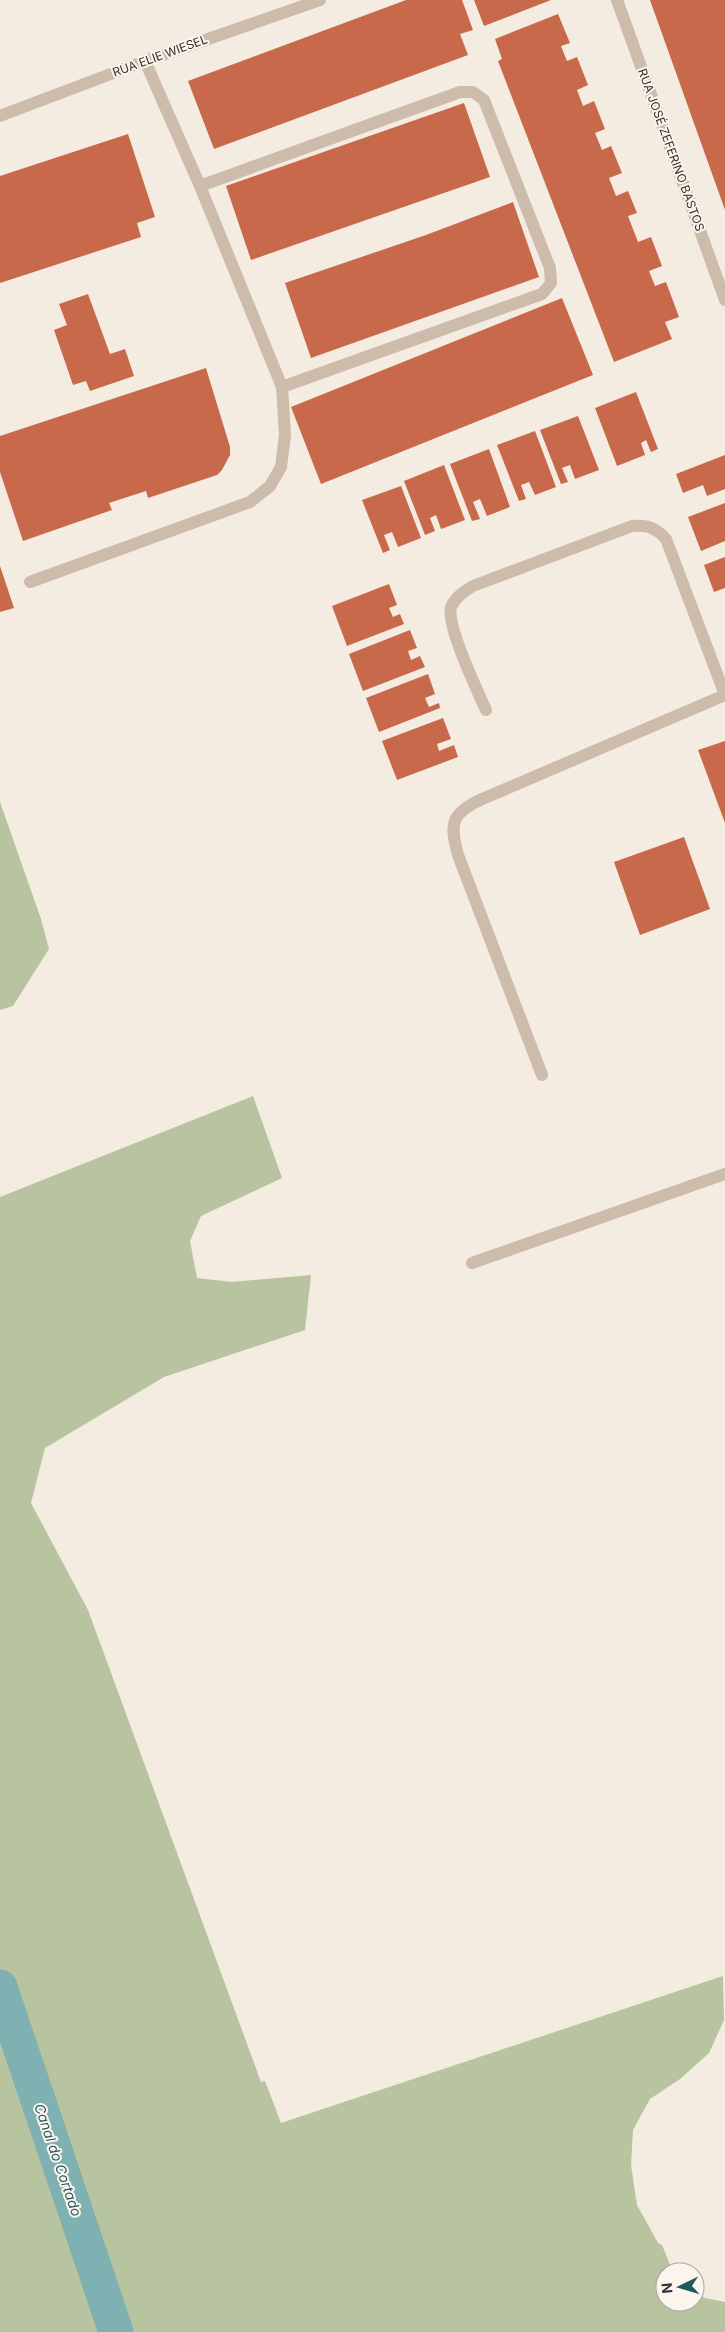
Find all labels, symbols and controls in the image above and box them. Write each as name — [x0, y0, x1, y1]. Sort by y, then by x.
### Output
street label: RUA ELIE WIESEL — [110, 31, 210, 80]
street label: RUA JOSÉ ZEFERINO BASTOS — [635, 66, 708, 234]
water label: Canal do Cortado — [31, 2101, 86, 2218]
north arrow — [655, 2262, 705, 2312]
text: N — [658, 2282, 675, 2294]

